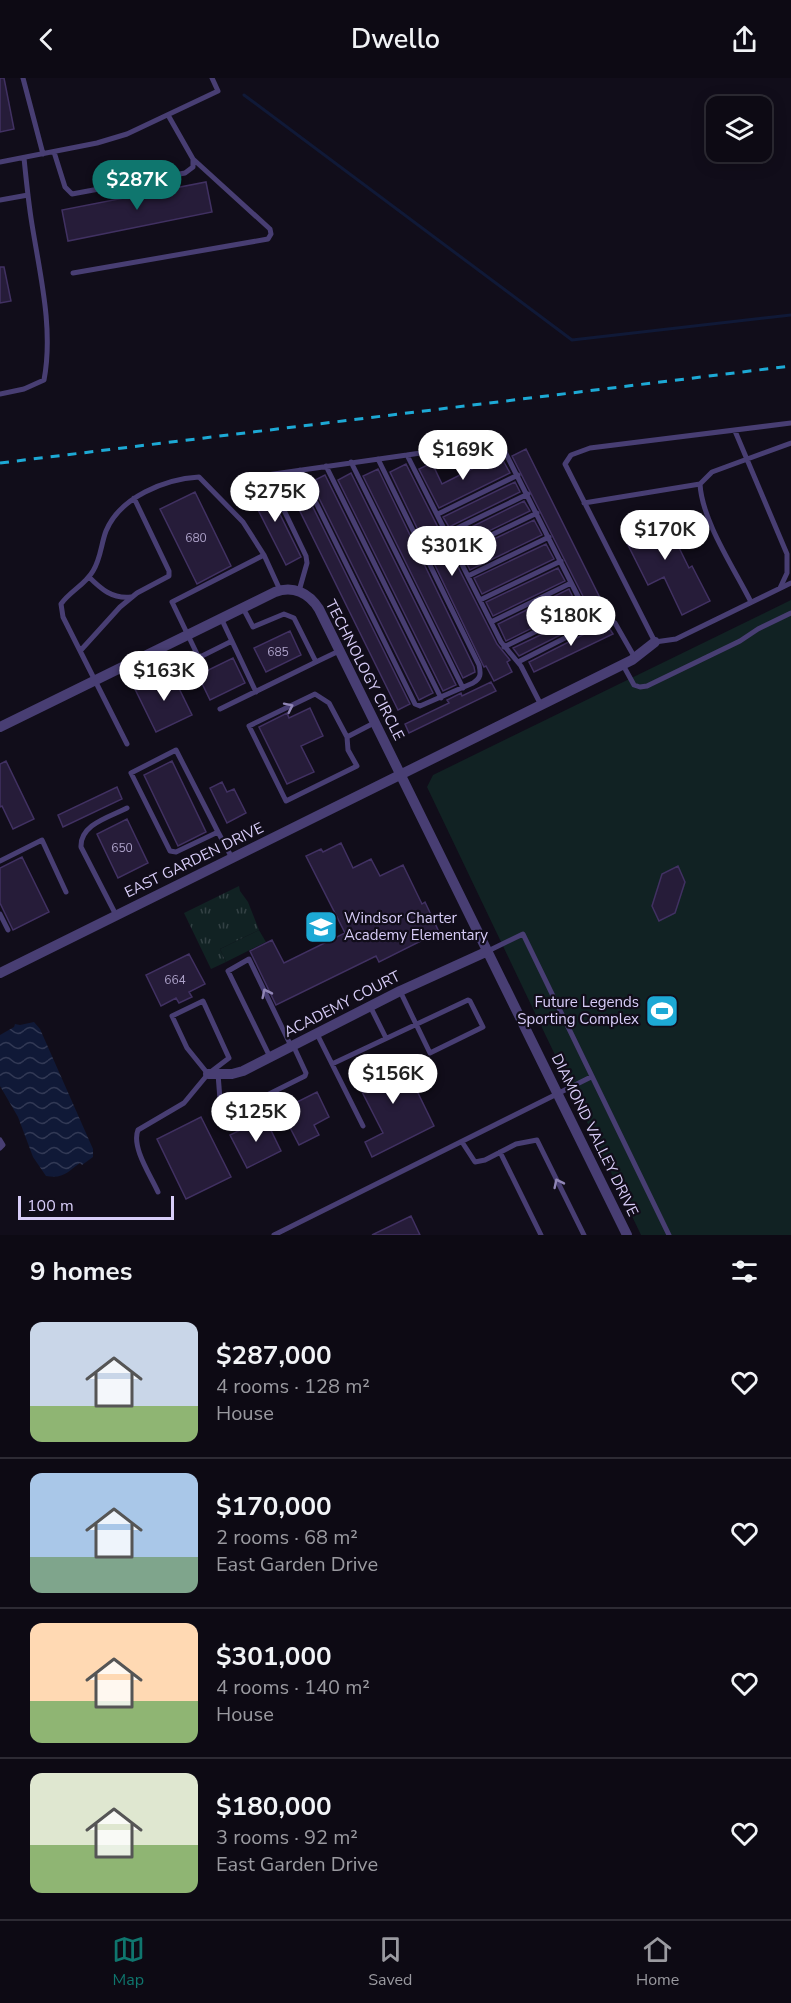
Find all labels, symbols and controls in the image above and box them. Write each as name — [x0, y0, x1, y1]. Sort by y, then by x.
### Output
text: Dwello — [351, 21, 440, 58]
icon: back — [30, 23, 63, 56]
icon: share — [728, 23, 761, 56]
map controls — [706, 96, 772, 162]
button: layers — [706, 96, 772, 162]
pin: $287K — [95, 160, 179, 211]
text: $287K — [106, 166, 168, 193]
pin: $169K — [421, 430, 505, 481]
text: $169K — [432, 436, 494, 463]
pin: $275K — [233, 472, 317, 523]
text: $275K — [244, 478, 306, 505]
pin: $170K — [623, 510, 707, 561]
text: $170K — [634, 516, 696, 543]
pin: $301K — [410, 526, 494, 577]
house number: 680 — [185, 530, 207, 546]
text: $301K — [421, 532, 483, 559]
street label: TECHNOLOGY CIRCLE — [321, 596, 409, 744]
pin: $180K — [529, 596, 613, 647]
text: $180K — [540, 602, 602, 629]
house number: 685 — [267, 644, 289, 660]
pin: $163K — [122, 651, 206, 702]
text: $163K — [133, 657, 195, 684]
one-way arrow — [283, 702, 294, 714]
street label: EAST GARDEN DRIVE — [121, 818, 267, 902]
house number: 650 — [111, 840, 133, 856]
place label: Windsor Charter Academy Elementary — [344, 908, 488, 945]
school or university icon: Windsor Charter Academy Elementary — [303, 909, 339, 945]
street label: ACADEMY COURT — [280, 966, 404, 1042]
house number: 664 — [164, 972, 186, 988]
one-way arrow — [261, 989, 273, 1000]
place label: Future Legends Sporting Complex — [517, 992, 639, 1029]
sports icon: Future Legends Sporting Complex — [644, 993, 680, 1029]
street label: DIAMOND VALLEY DRIVE — [547, 1050, 643, 1220]
pin: $156K — [351, 1054, 435, 1105]
text: $156K — [362, 1060, 424, 1087]
pin: $125K — [214, 1092, 298, 1143]
text: $125K — [225, 1098, 287, 1125]
one-way arrow — [554, 1178, 565, 1189]
scale bar — [18, 1193, 174, 1220]
text: 100 m — [27, 1195, 74, 1217]
text: 9 homes — [30, 1254, 132, 1289]
icon: filters — [728, 1255, 761, 1288]
text: $287,000 — [216, 1338, 332, 1373]
icon: home — [78, 1346, 150, 1418]
icon: heart — [728, 1366, 761, 1399]
text: 4 rooms · 128 m² — [216, 1373, 370, 1400]
text: House — [216, 1400, 274, 1427]
text: $170,000 — [216, 1489, 332, 1524]
icon: home — [78, 1497, 150, 1569]
icon: heart — [728, 1517, 761, 1550]
text: 2 rooms · 68 m² — [216, 1524, 358, 1551]
text: East Garden Drive — [216, 1551, 378, 1578]
text: $301,000 — [216, 1639, 332, 1674]
icon: home — [78, 1647, 150, 1719]
icon: heart — [728, 1667, 761, 1700]
text: 4 rooms · 140 m² — [216, 1674, 370, 1701]
text: House — [216, 1701, 274, 1728]
text: $180,000 — [216, 1789, 332, 1824]
icon: home — [78, 1797, 150, 1869]
icon: heart — [728, 1817, 761, 1850]
text: 3 rooms · 92 m² — [216, 1824, 358, 1851]
text: East Garden Drive — [216, 1851, 378, 1878]
tab: Map — [112, 1933, 145, 1991]
tab: Saved — [368, 1933, 412, 1991]
tab: Home — [636, 1933, 679, 1991]

